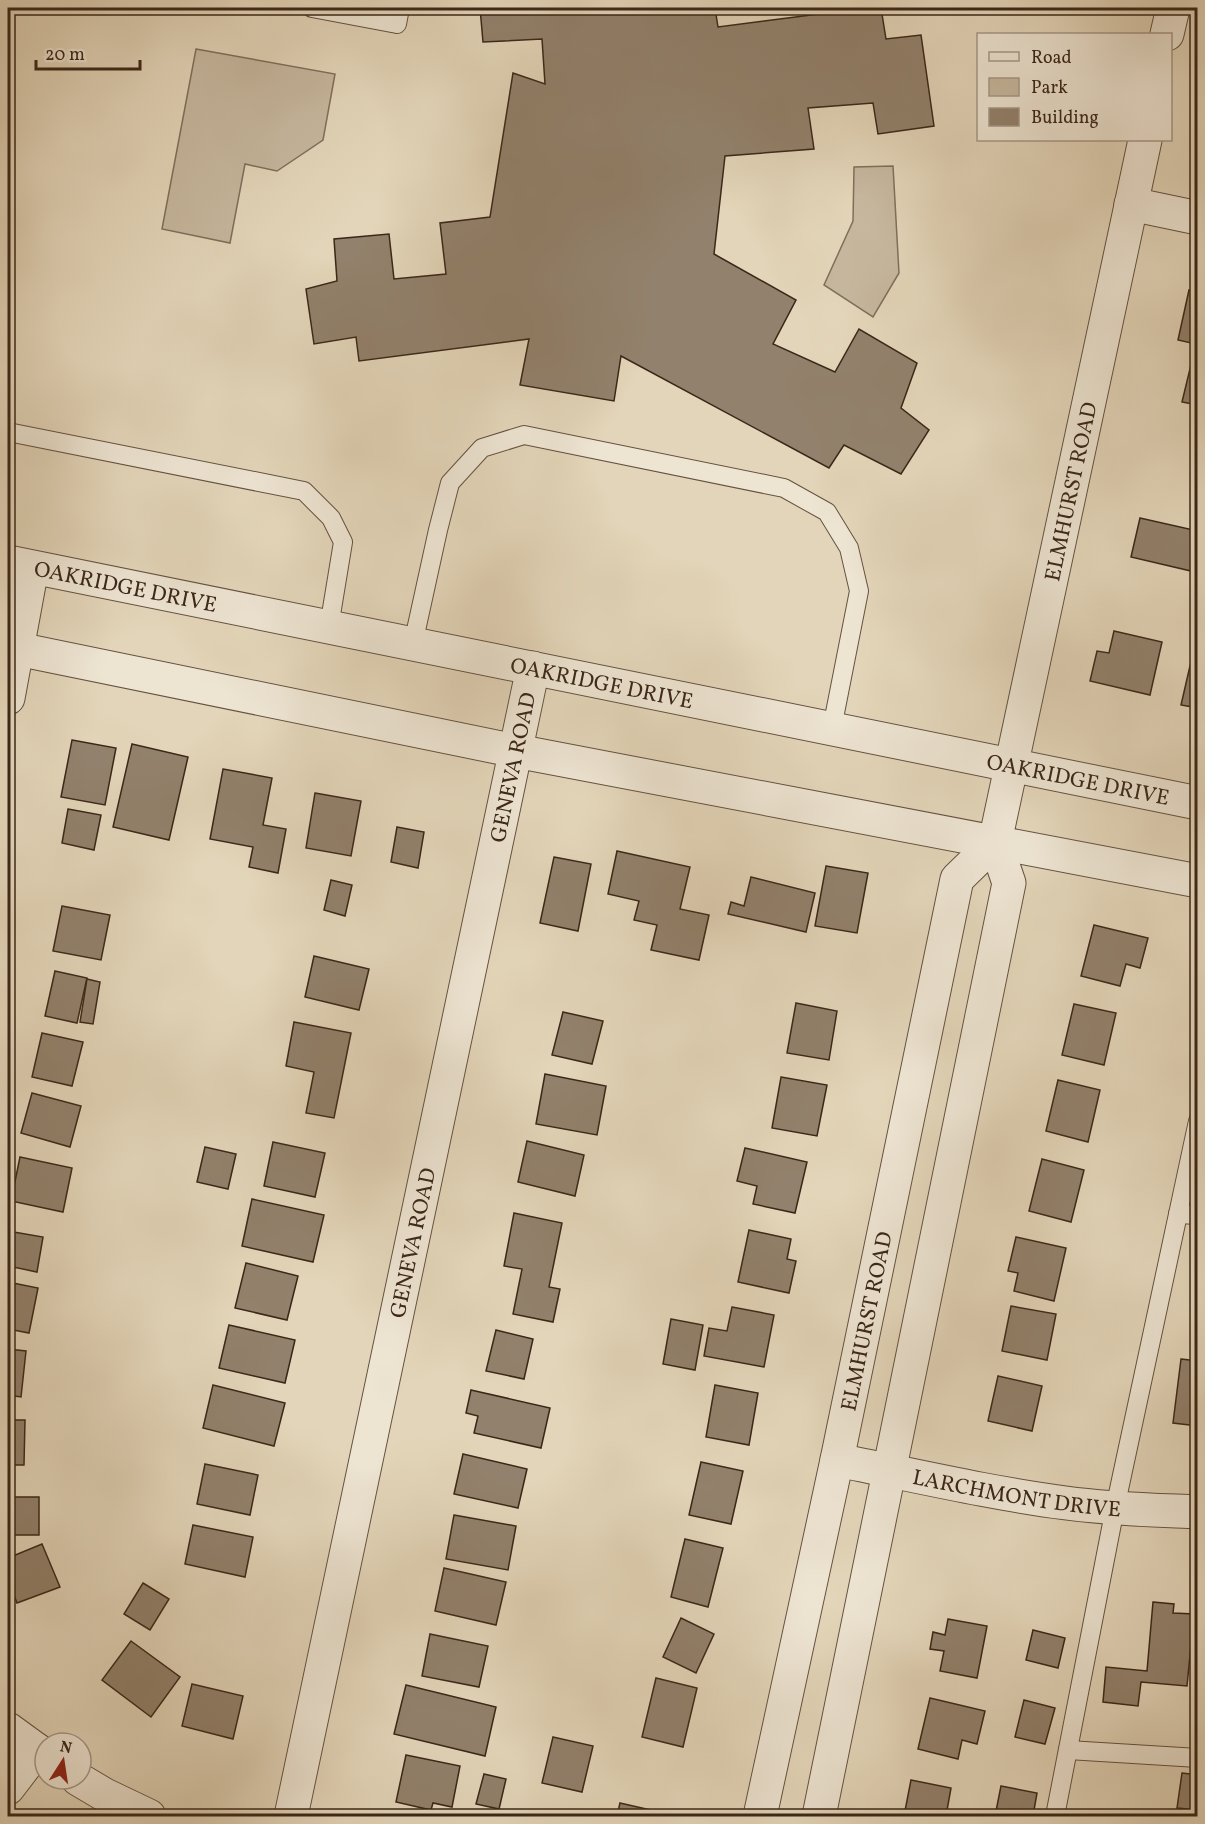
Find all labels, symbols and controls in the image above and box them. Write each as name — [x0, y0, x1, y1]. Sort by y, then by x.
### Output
scale bar — [36, 33, 140, 71]
legend — [977, 33, 1172, 141]
text: 20 m — [45, 43, 85, 68]
text: Road — [1031, 46, 1072, 71]
text: Park — [1031, 76, 1068, 101]
text: Building — [1031, 106, 1099, 131]
street label: ELMHURST ROAD — [1038, 399, 1107, 584]
street label: OAKRIDGE DRIVE — [31, 555, 219, 622]
street label: OAKRIDGE DRIVE — [507, 651, 696, 718]
street label: GENEVA ROAD — [484, 690, 545, 846]
street label: OAKRIDGE DRIVE — [984, 748, 1172, 815]
street label: GENEVA ROAD — [383, 1165, 445, 1321]
street label: ELMHURST ROAD — [834, 1229, 902, 1414]
street label: LARCHMONT DRIVE — [909, 1463, 1122, 1526]
north arrow — [33, 1731, 93, 1791]
text: N — [58, 1736, 74, 1760]

